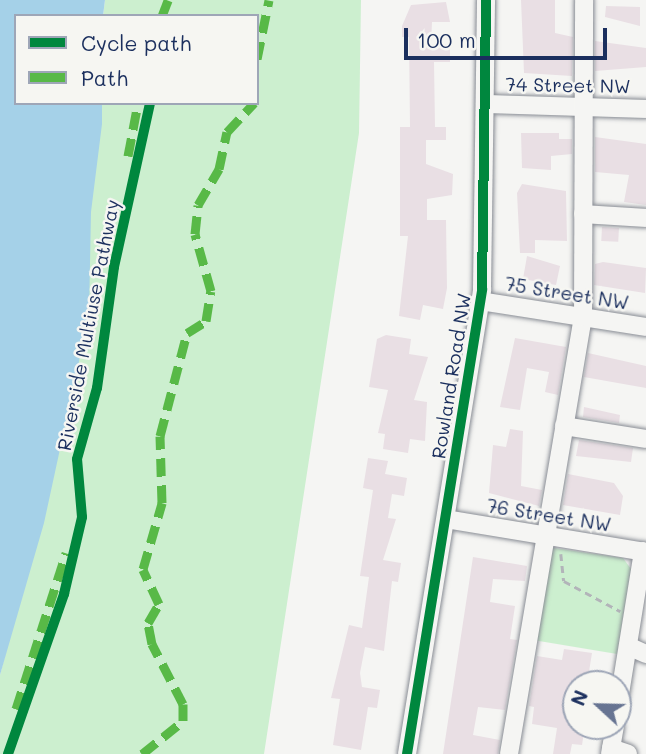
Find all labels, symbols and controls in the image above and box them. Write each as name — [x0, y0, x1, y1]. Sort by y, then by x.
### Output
legend — [14, 14, 259, 105]
scale bar — [408, 14, 611, 58]
text: 100 m — [417, 26, 476, 53]
text: Cycle path — [81, 29, 191, 56]
text: Path — [81, 64, 128, 91]
street label: 74 Street NW — [505, 73, 631, 97]
street label: Riverside Multiuse Pathway — [52, 198, 124, 452]
street label: 75 Street NW — [503, 272, 631, 314]
street label: Rowland Road NW — [427, 291, 475, 461]
street label: 76 Street NW — [485, 494, 613, 536]
north arrow — [562, 670, 632, 740]
text: N — [565, 686, 593, 709]

